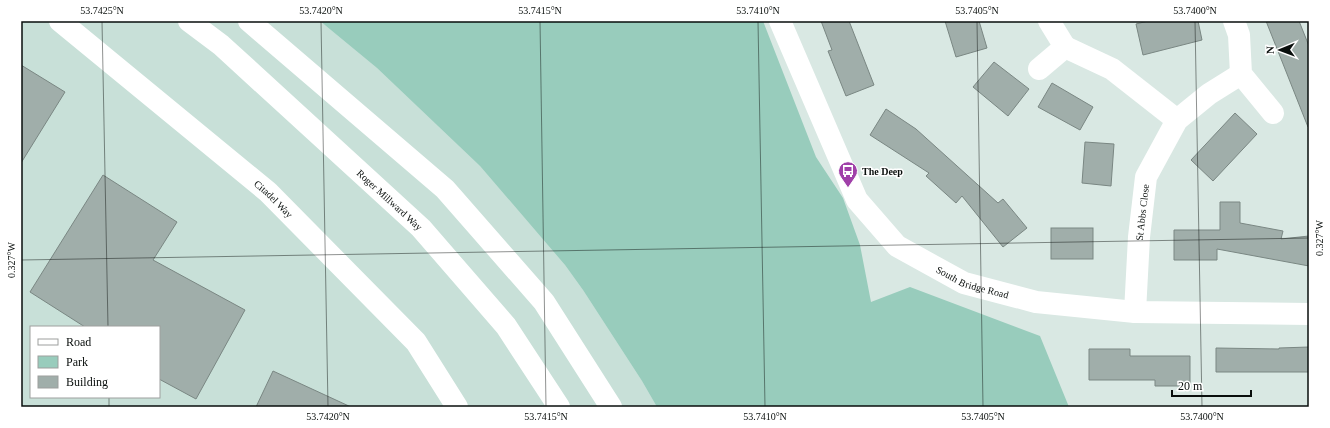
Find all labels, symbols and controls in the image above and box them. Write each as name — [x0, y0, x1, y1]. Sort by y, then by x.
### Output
text: 53.7425°N — [80, 5, 124, 16]
text: 53.7420°N — [299, 5, 343, 16]
text: 53.7415°N — [518, 5, 562, 16]
text: 53.7410°N — [736, 5, 780, 16]
text: 53.7405°N — [955, 5, 999, 16]
text: 53.7400°N — [1173, 5, 1217, 16]
north arrow — [1260, 30, 1300, 70]
text: N — [1264, 46, 1276, 54]
bus stop icon: The Deep — [837, 160, 859, 188]
place label: The Deep — [862, 166, 903, 177]
street label: Roger Millward Way — [355, 167, 425, 232]
street label: Citadel Way — [252, 178, 295, 220]
street label: St Abbs Close — [1133, 183, 1151, 241]
text: 0.327°W — [1314, 219, 1325, 256]
text: 0.327°W — [6, 241, 17, 278]
street label: South Bridge Road — [934, 263, 1010, 300]
legend — [30, 326, 160, 398]
text: Road — [66, 335, 91, 349]
text: Park — [66, 355, 88, 369]
scale bar — [1172, 372, 1251, 398]
text: Building — [66, 375, 108, 389]
text: 20 m — [1178, 379, 1203, 393]
text: 53.7420°N — [306, 411, 350, 422]
text: 53.7415°N — [524, 411, 568, 422]
text: 53.7410°N — [743, 411, 787, 422]
text: 53.7405°N — [961, 411, 1005, 422]
text: 53.7400°N — [1180, 411, 1224, 422]

